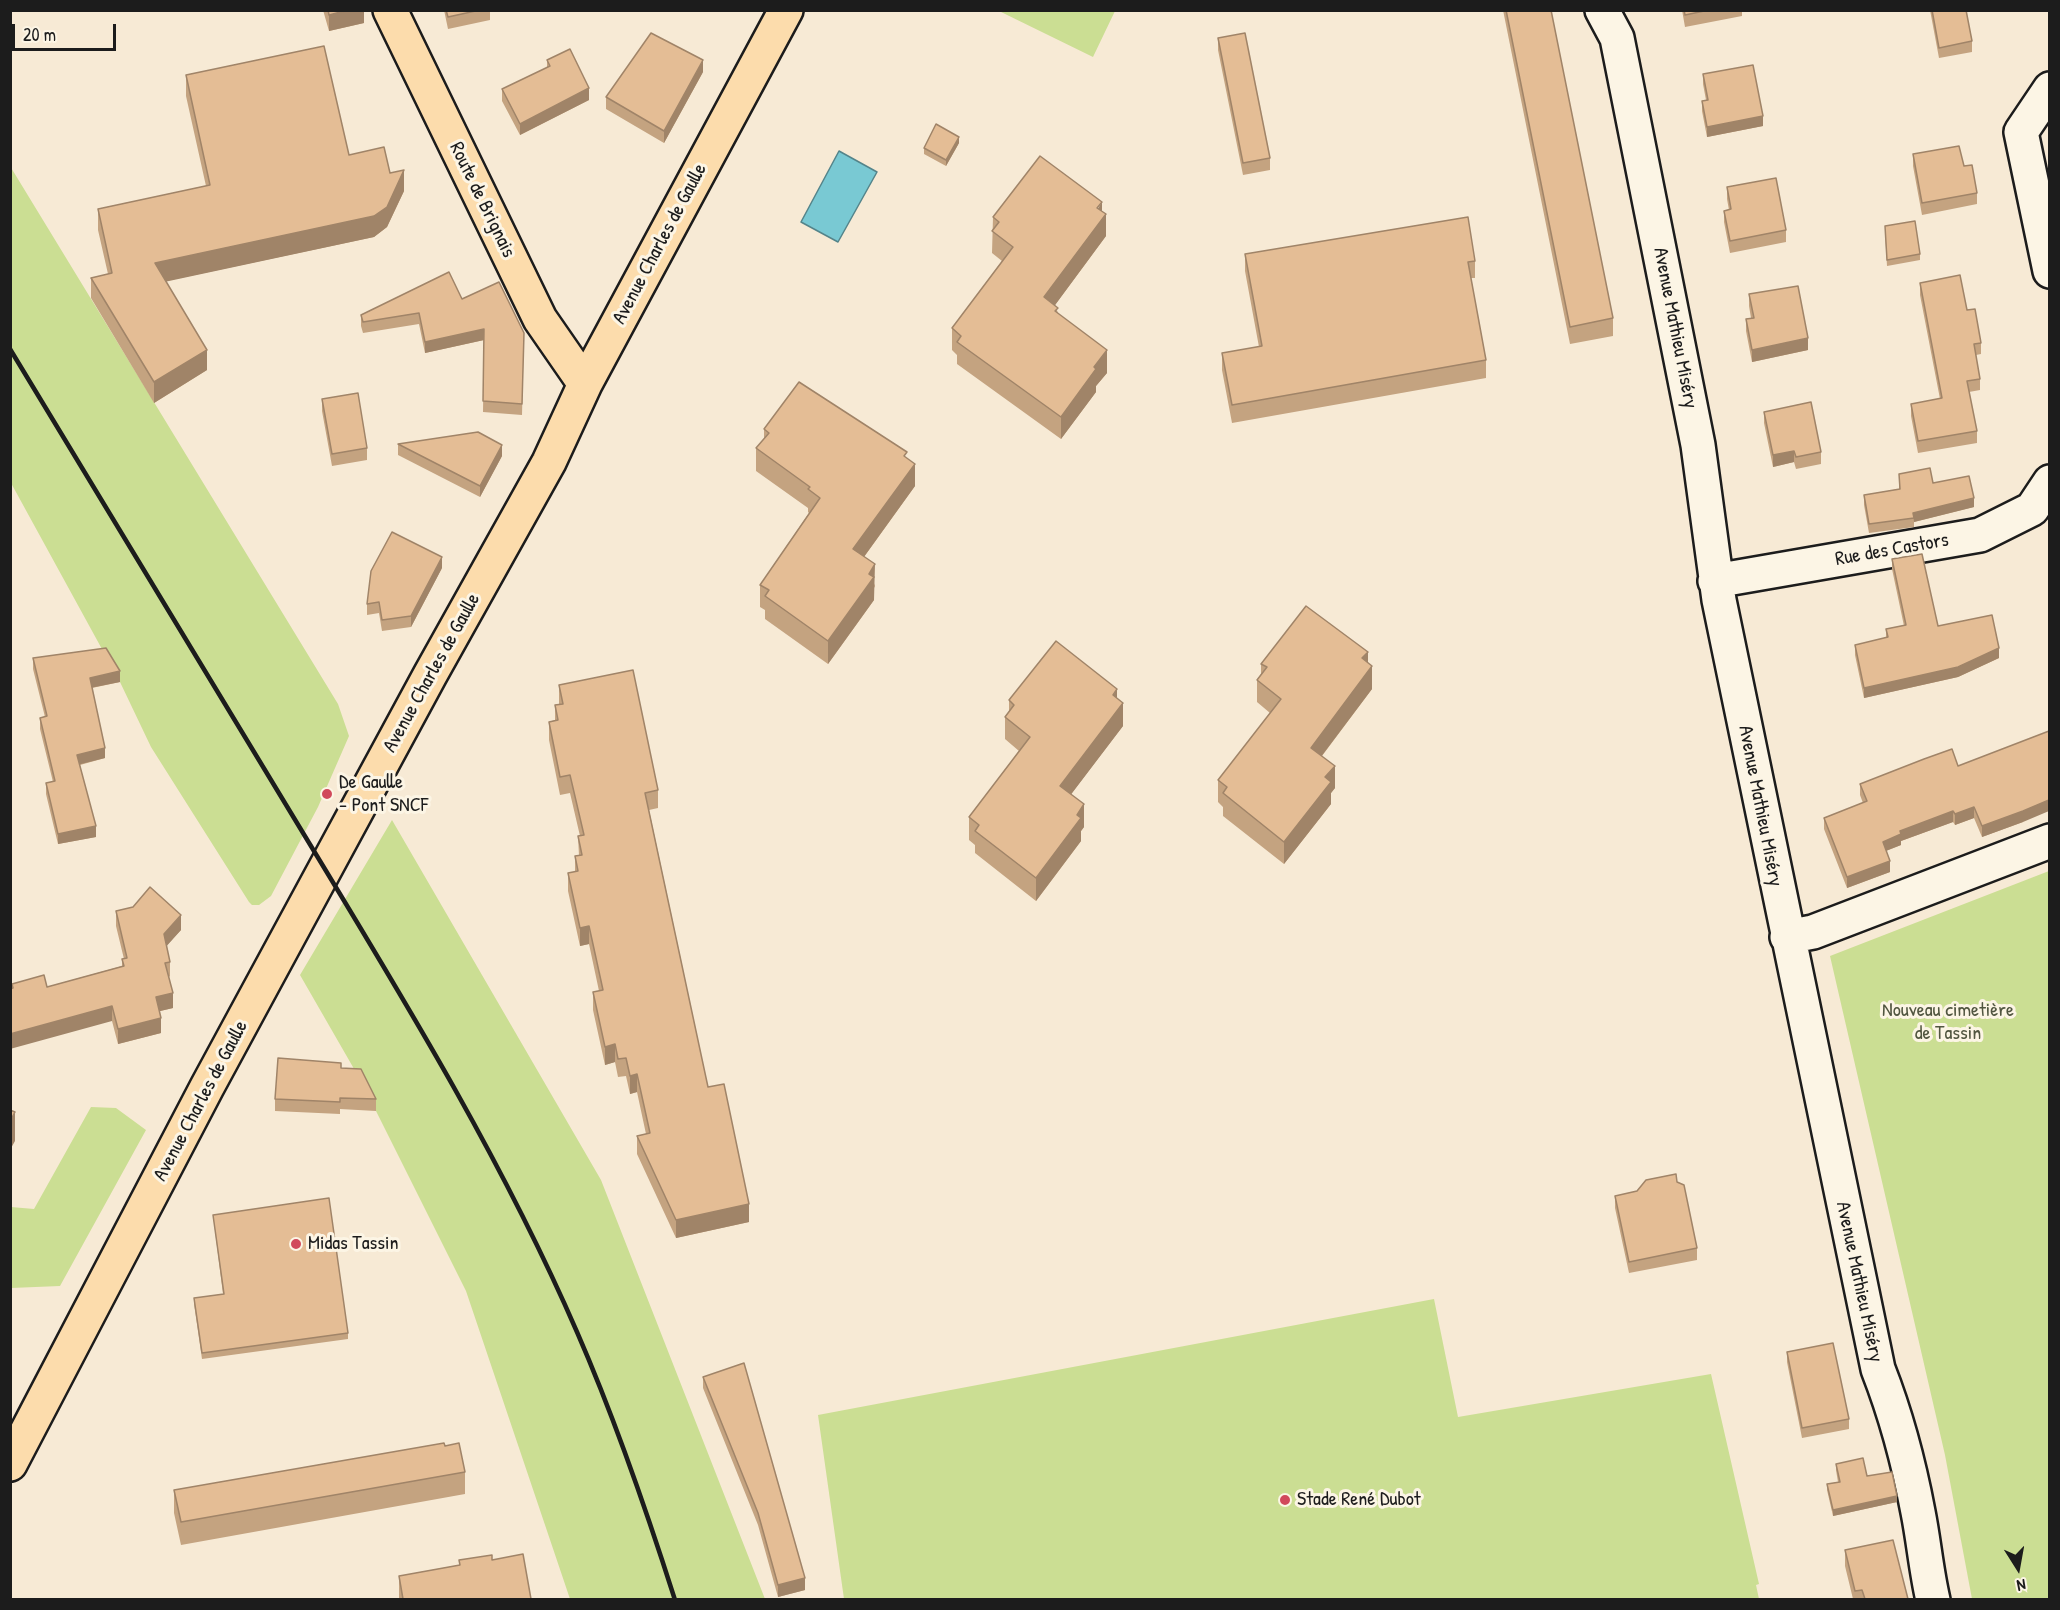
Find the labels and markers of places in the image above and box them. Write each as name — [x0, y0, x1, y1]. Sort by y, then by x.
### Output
place label: De Gaulle - Pont SNCF — [339, 771, 428, 818]
marker: De Gaulle - Pont SNCF — [320, 787, 334, 801]
place label: Midas Tassin — [308, 1232, 398, 1256]
marker: Midas Tassin — [289, 1237, 303, 1251]
place label: Stade René Dubot — [1297, 1488, 1421, 1512]
marker: Stade René Dubot — [1278, 1493, 1292, 1507]

